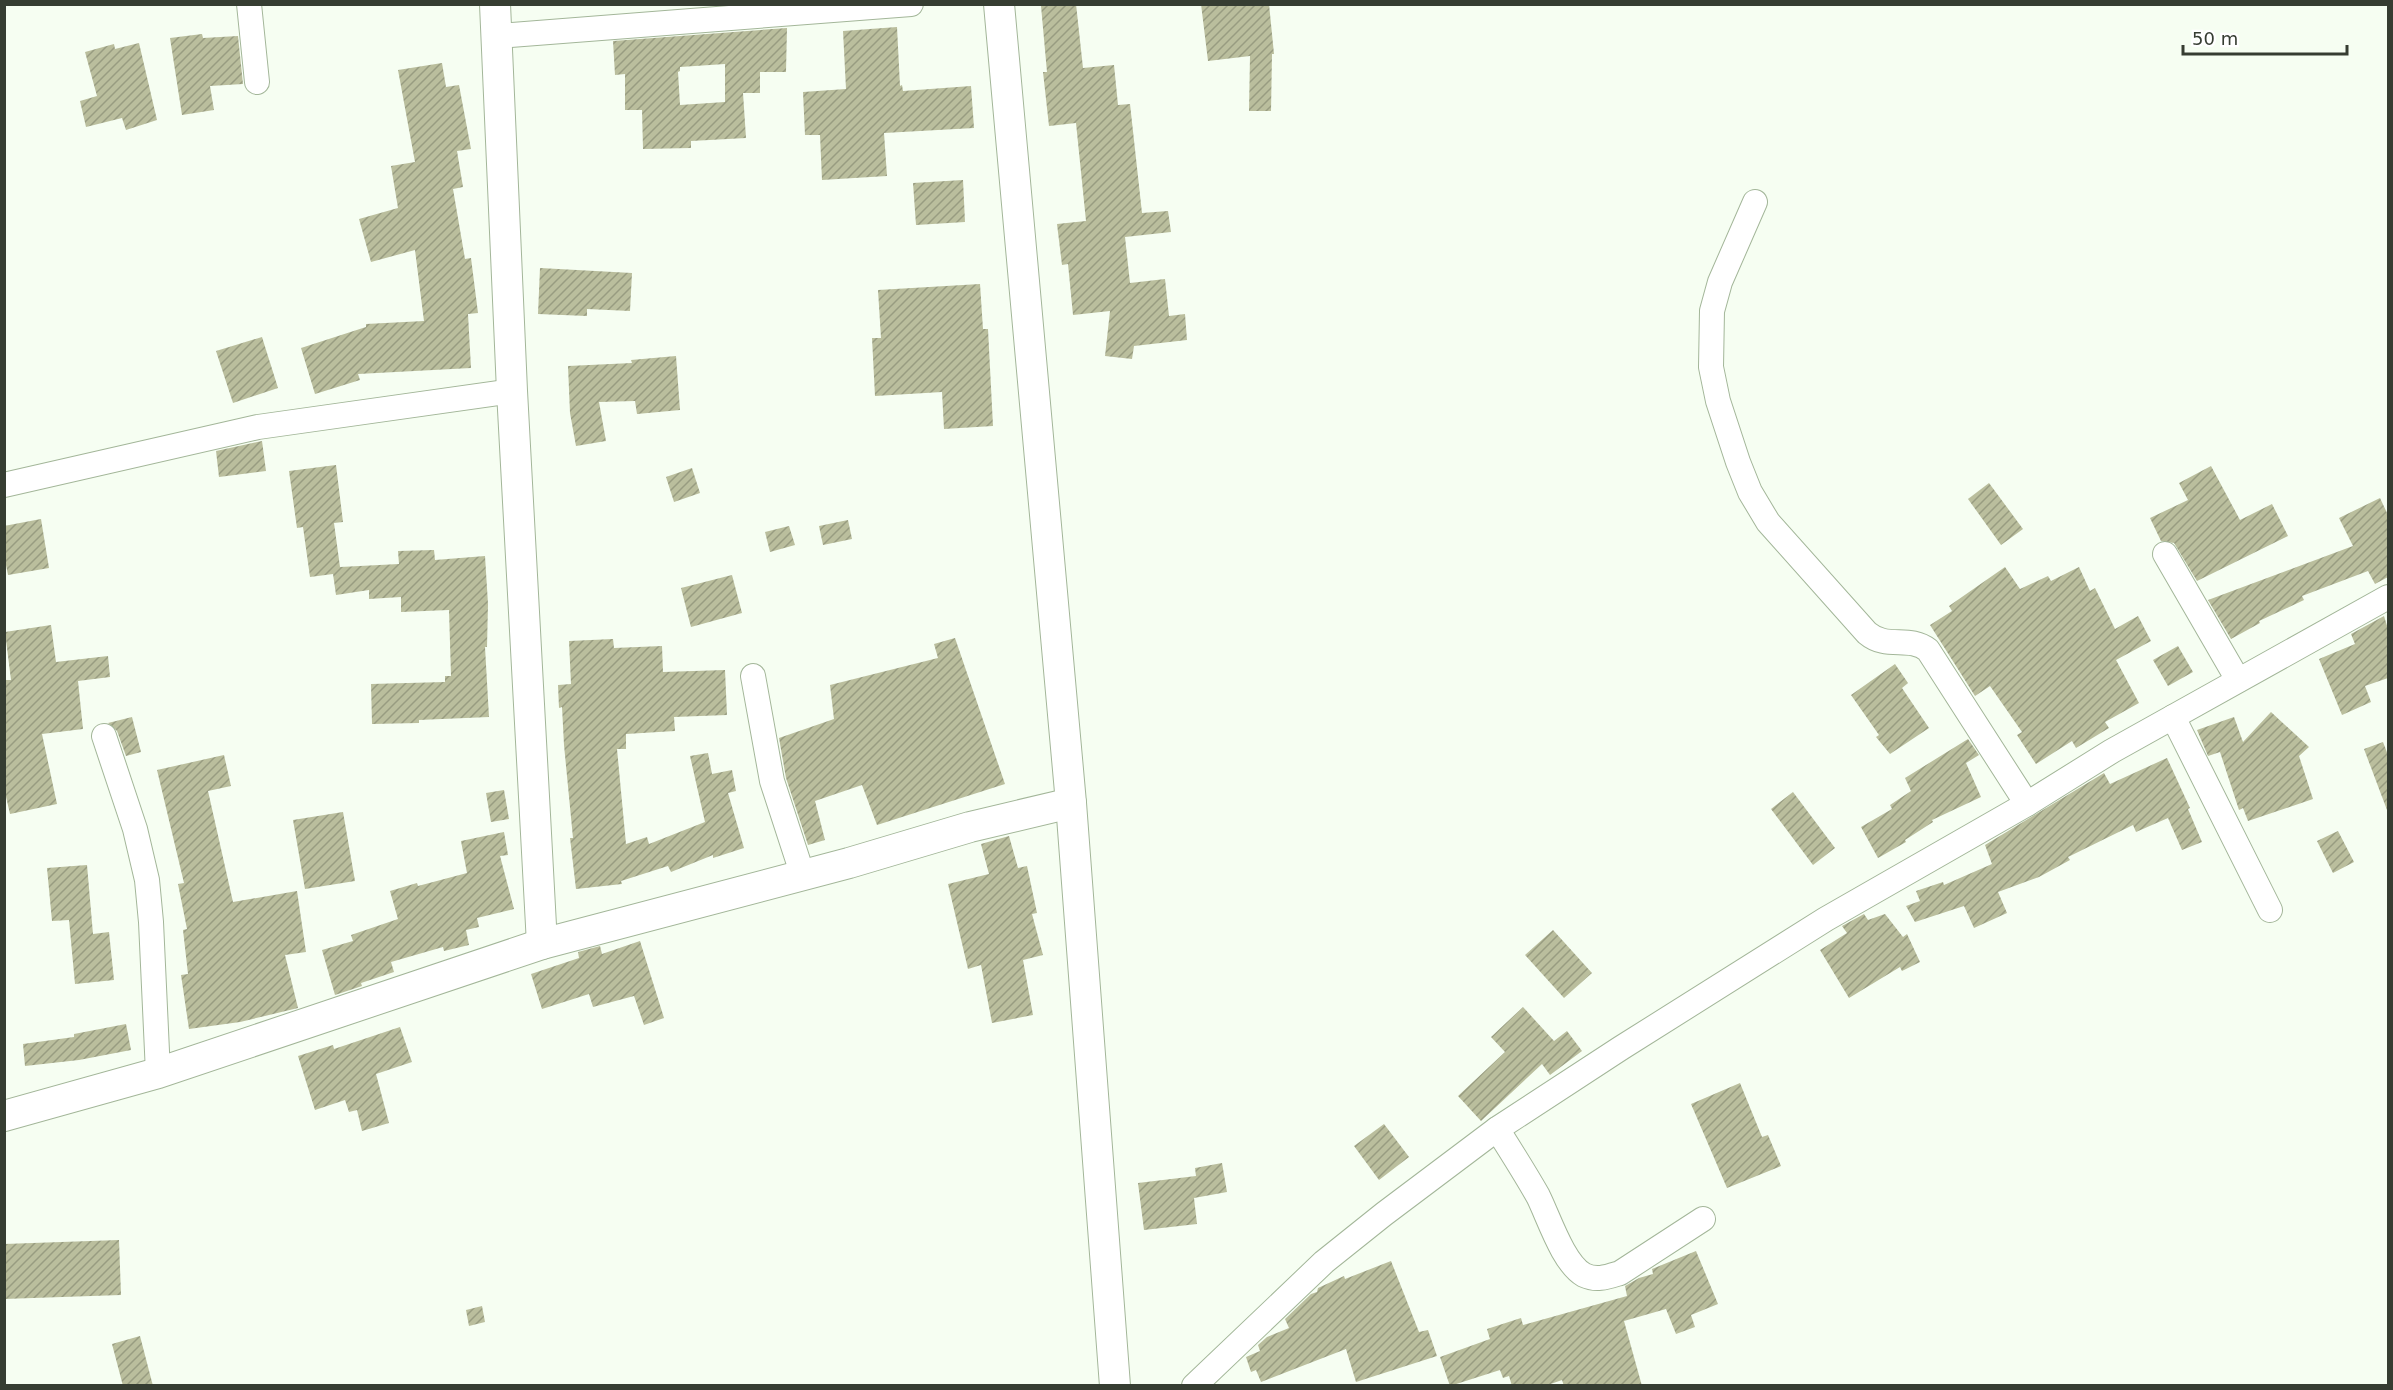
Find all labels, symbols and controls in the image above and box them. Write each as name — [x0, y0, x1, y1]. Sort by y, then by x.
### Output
scale bar — [2183, 18, 2346, 56]
text: 50 m — [2192, 28, 2238, 49]

